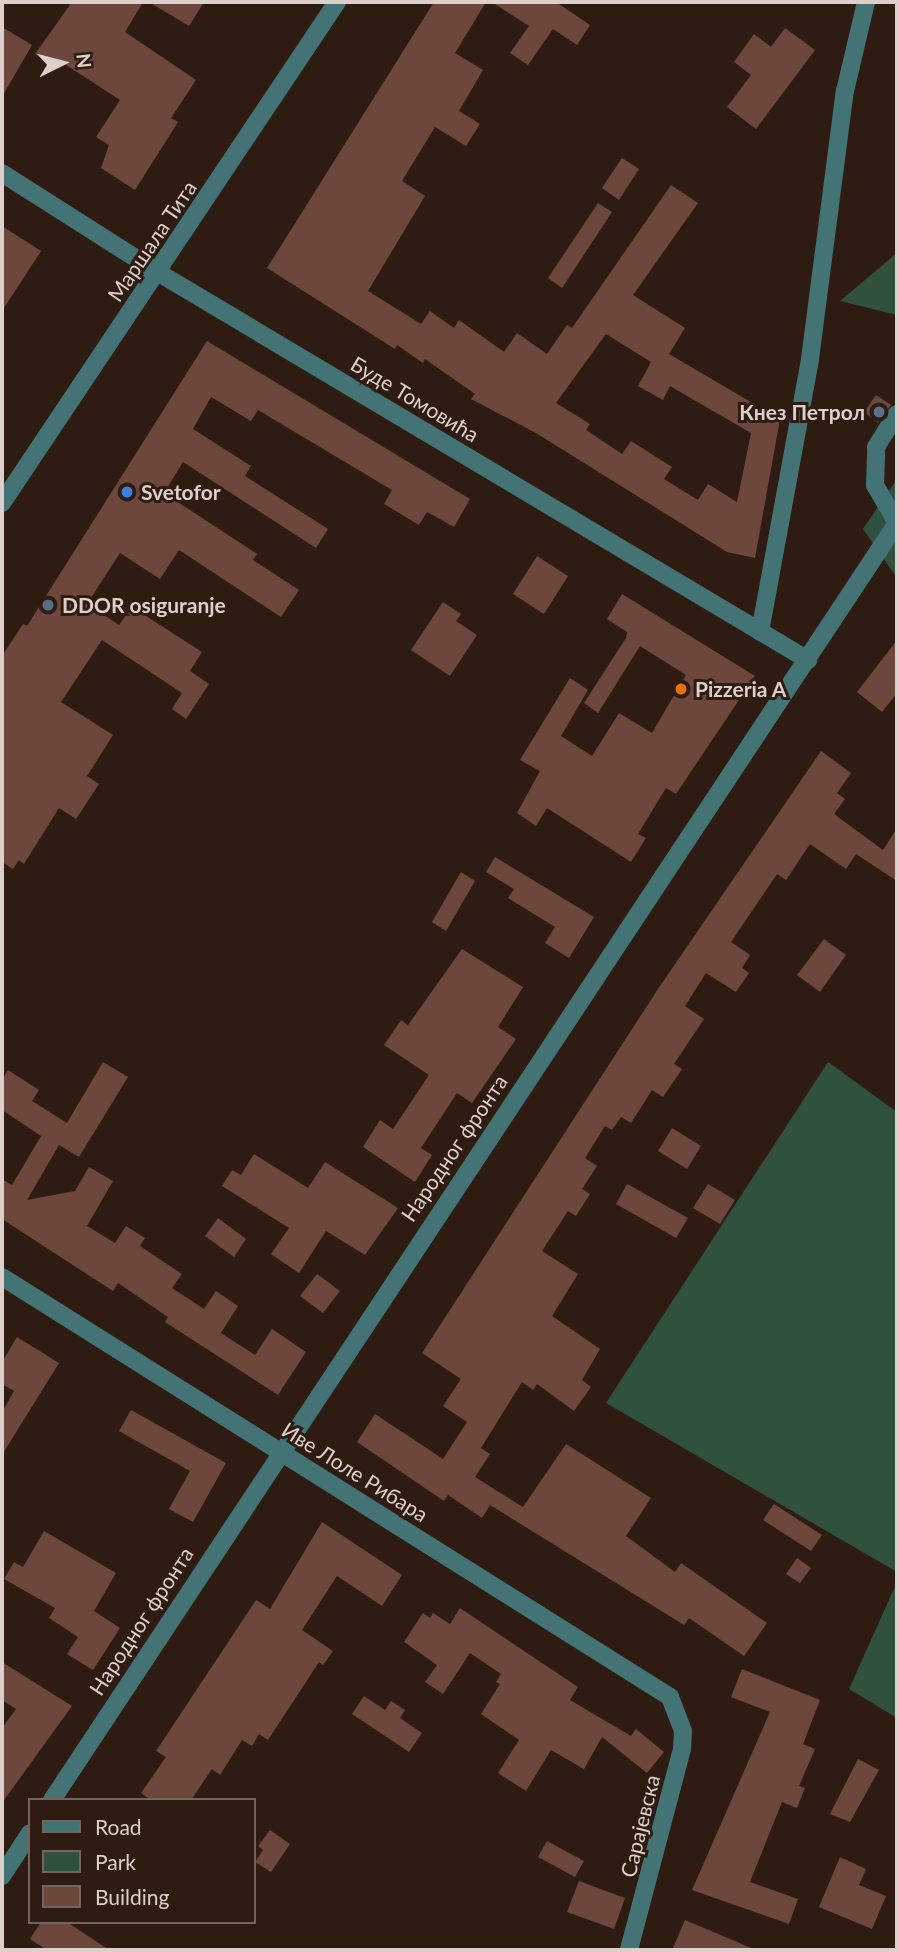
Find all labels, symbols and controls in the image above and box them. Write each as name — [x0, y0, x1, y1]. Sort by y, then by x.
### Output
north arrow — [28, 28, 98, 98]
text: N — [72, 52, 97, 69]
street label: Маршала Тита — [102, 176, 202, 306]
street label: Буде Томовића — [346, 351, 484, 447]
place label: Кнез Петрол — [739, 399, 865, 425]
marker: Кнез Петрол — [871, 404, 887, 420]
place label: Svetofor — [141, 479, 221, 505]
marker: Svetofor — [119, 484, 135, 500]
place label: DDOR osiguranje — [62, 592, 226, 618]
marker: DDOR osiguranje — [40, 597, 56, 613]
place label: Pizzeria A — [695, 676, 787, 702]
marker: Pizzeria A — [673, 681, 689, 697]
street label: Народног фронта — [396, 1070, 512, 1226]
street label: Иве Лоле Рибара — [277, 1417, 433, 1527]
street label: Народног фронта — [84, 1542, 198, 1700]
street label: Сарајевска — [615, 1772, 665, 1880]
legend — [28, 1798, 256, 1924]
text: Road — [95, 1814, 142, 1839]
text: Park — [95, 1849, 136, 1874]
text: Building — [95, 1884, 170, 1909]

